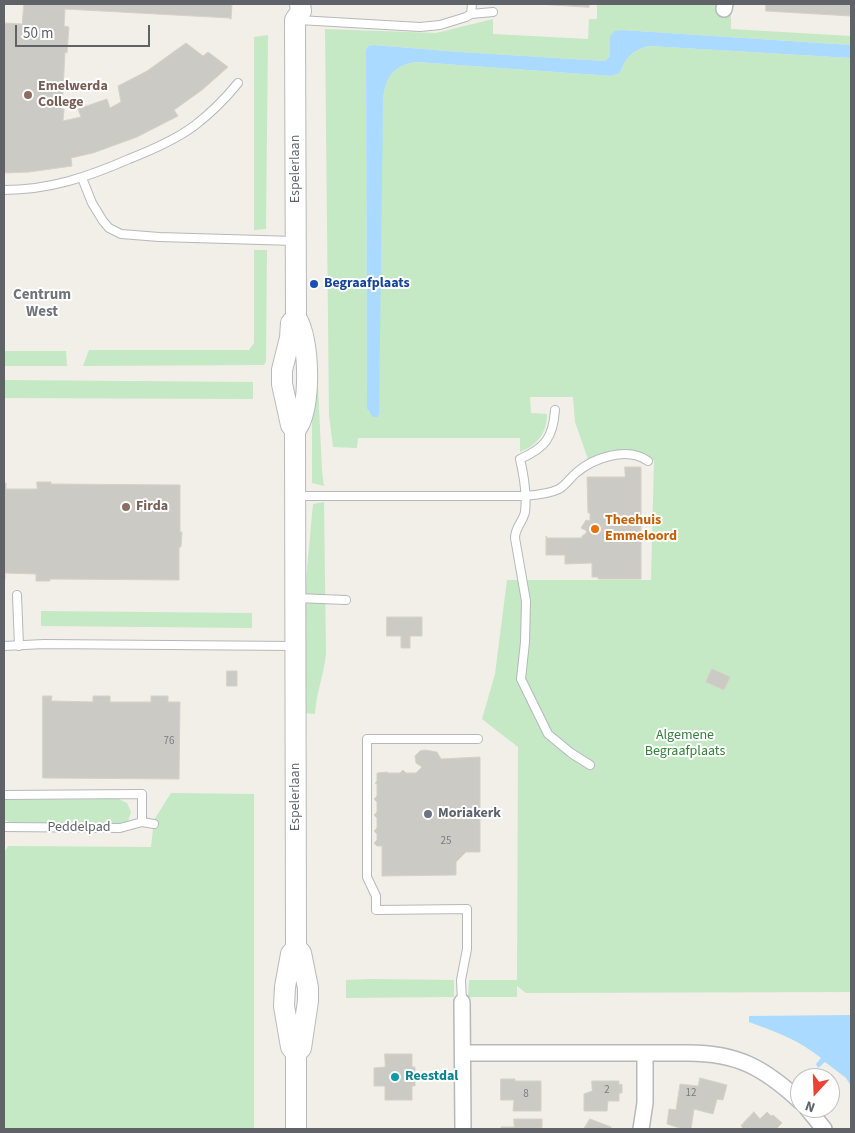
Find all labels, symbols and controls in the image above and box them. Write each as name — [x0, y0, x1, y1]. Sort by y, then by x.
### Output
scale bar — [18, 15, 152, 47]
text: 50 m — [23, 23, 53, 44]
place label: Emelwerda College — [38, 79, 108, 111]
marker: Emelwerda College — [22, 89, 34, 101]
street label: Espelerlaan — [288, 135, 304, 203]
place label: Begraafplaats — [324, 276, 410, 292]
marker: Begraafplaats — [308, 278, 320, 290]
district label: Centrum West — [13, 287, 71, 322]
place label: Firda — [136, 499, 168, 515]
marker: Firda — [120, 501, 132, 513]
place label: Theehuis Emmeloord — [605, 513, 677, 546]
marker: Theehuis Emmeloord — [589, 523, 601, 535]
park label: Algemene Begraafplaats — [645, 728, 725, 760]
house number: 76 — [164, 735, 174, 749]
street label: Espelerlaan — [288, 763, 304, 831]
place label: Moriakerk — [438, 806, 501, 822]
marker: Moriakerk — [422, 808, 434, 820]
street label: Peddelpad — [48, 820, 110, 836]
house number: 25 — [441, 835, 451, 849]
north arrow — [790, 1068, 840, 1118]
place label: Reestdal — [405, 1069, 458, 1085]
marker: Reestdal — [389, 1071, 401, 1083]
house number: 2 — [604, 1084, 610, 1098]
house number: 12 — [686, 1087, 696, 1101]
house number: 8 — [523, 1088, 529, 1102]
text: N — [802, 1095, 818, 1117]

